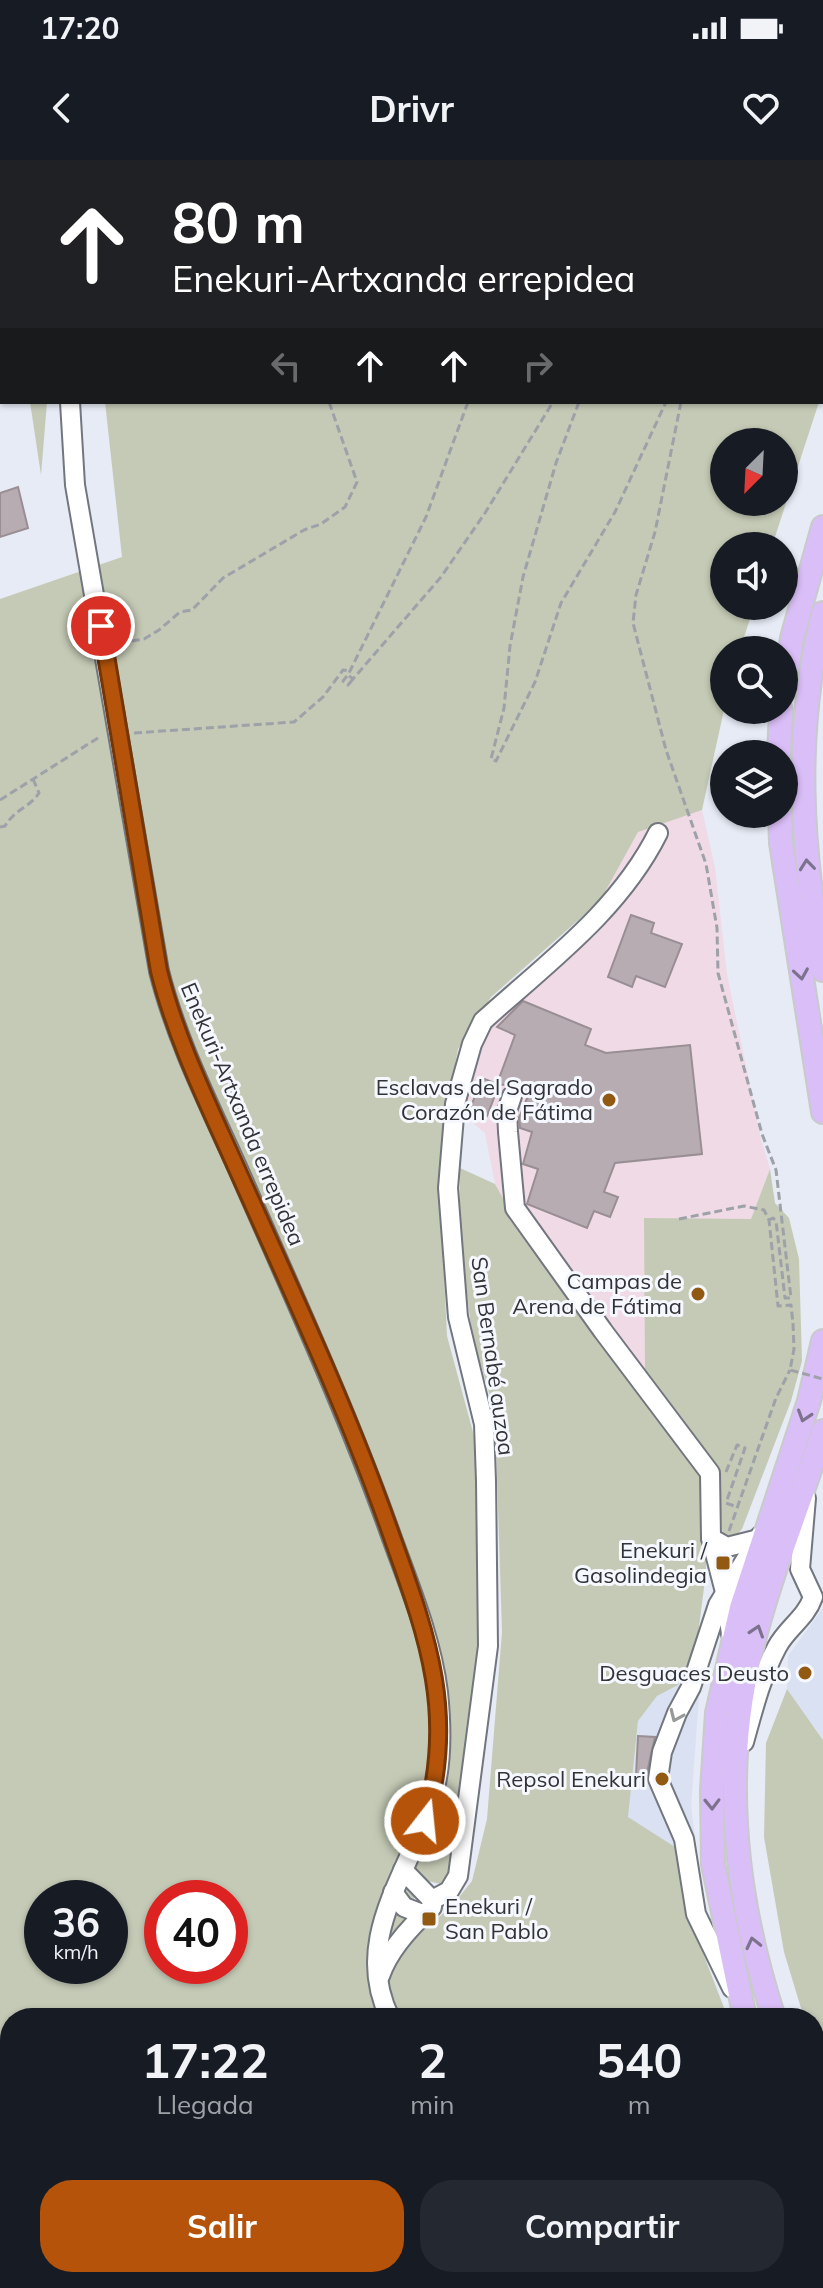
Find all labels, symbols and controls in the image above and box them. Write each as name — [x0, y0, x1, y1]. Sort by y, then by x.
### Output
text: 17:20 — [40, 9, 119, 47]
icon: back — [40, 86, 84, 130]
text: Drivr — [369, 86, 454, 131]
icon: heart — [739, 86, 783, 130]
text: 80 m — [172, 187, 305, 257]
icon: ahead — [40, 192, 144, 296]
text: Enekuri-Artxanda errepidea — [172, 256, 635, 301]
icon: left — [264, 344, 308, 388]
icon: ahead — [348, 344, 392, 388]
icon: ahead — [432, 344, 476, 388]
icon: right — [516, 344, 560, 388]
north arrow — [710, 428, 798, 516]
map controls — [710, 428, 798, 828]
button: sound — [710, 532, 798, 620]
pin — [67, 592, 135, 660]
icon: arrive — [79, 604, 123, 648]
button: search — [710, 636, 798, 724]
button: layers — [710, 740, 798, 828]
one-way arrow — [798, 858, 815, 871]
one-way arrow — [792, 968, 809, 981]
street label: Enekuri-Artxanda errepidea — [175, 978, 311, 1250]
place label: Esclavas del Sagrado Corazón de Fátima — [376, 1073, 593, 1126]
marker: Esclavas del Sagrado Corazón de Fátima — [600, 1091, 618, 1109]
street label: San Bernabé auzoa — [465, 1255, 521, 1457]
place label: Campas de Arena de Fátima — [512, 1267, 682, 1320]
marker: Campas de Arena de Fátima — [689, 1285, 707, 1303]
one-way arrow — [798, 1408, 814, 1422]
place label: Enekuri / Gasolindegia — [574, 1536, 708, 1589]
marker: Enekuri / Gasolindegia — [714, 1554, 732, 1572]
one-way arrow — [748, 1625, 764, 1638]
place label: Desguaces Deusto — [599, 1659, 789, 1687]
marker: Desguaces Deusto — [796, 1664, 814, 1682]
one-way arrow — [670, 1708, 686, 1723]
place label: Repsol Enekuri — [496, 1765, 646, 1793]
marker: Repsol Enekuri — [653, 1770, 671, 1788]
position arrow — [383, 1779, 467, 1863]
one-way arrow — [703, 1798, 721, 1811]
speed limit sign: 40 — [144, 1880, 248, 1984]
place label: Enekuri / San Pablo — [445, 1892, 549, 1945]
text: 36 — [52, 1897, 100, 1947]
marker: Enekuri / San Pablo — [420, 1910, 438, 1928]
one-way arrow — [745, 1937, 762, 1950]
text: km/h — [53, 1939, 99, 1964]
text: 17:22 — [142, 2030, 269, 2090]
text: 2 — [418, 2030, 447, 2090]
text: 540 — [596, 2030, 682, 2090]
text: Llegada — [157, 2088, 254, 2121]
text: min — [410, 2088, 454, 2121]
text: m — [628, 2088, 651, 2121]
button: Salir — [40, 2180, 404, 2272]
button: Compartir — [420, 2180, 784, 2272]

